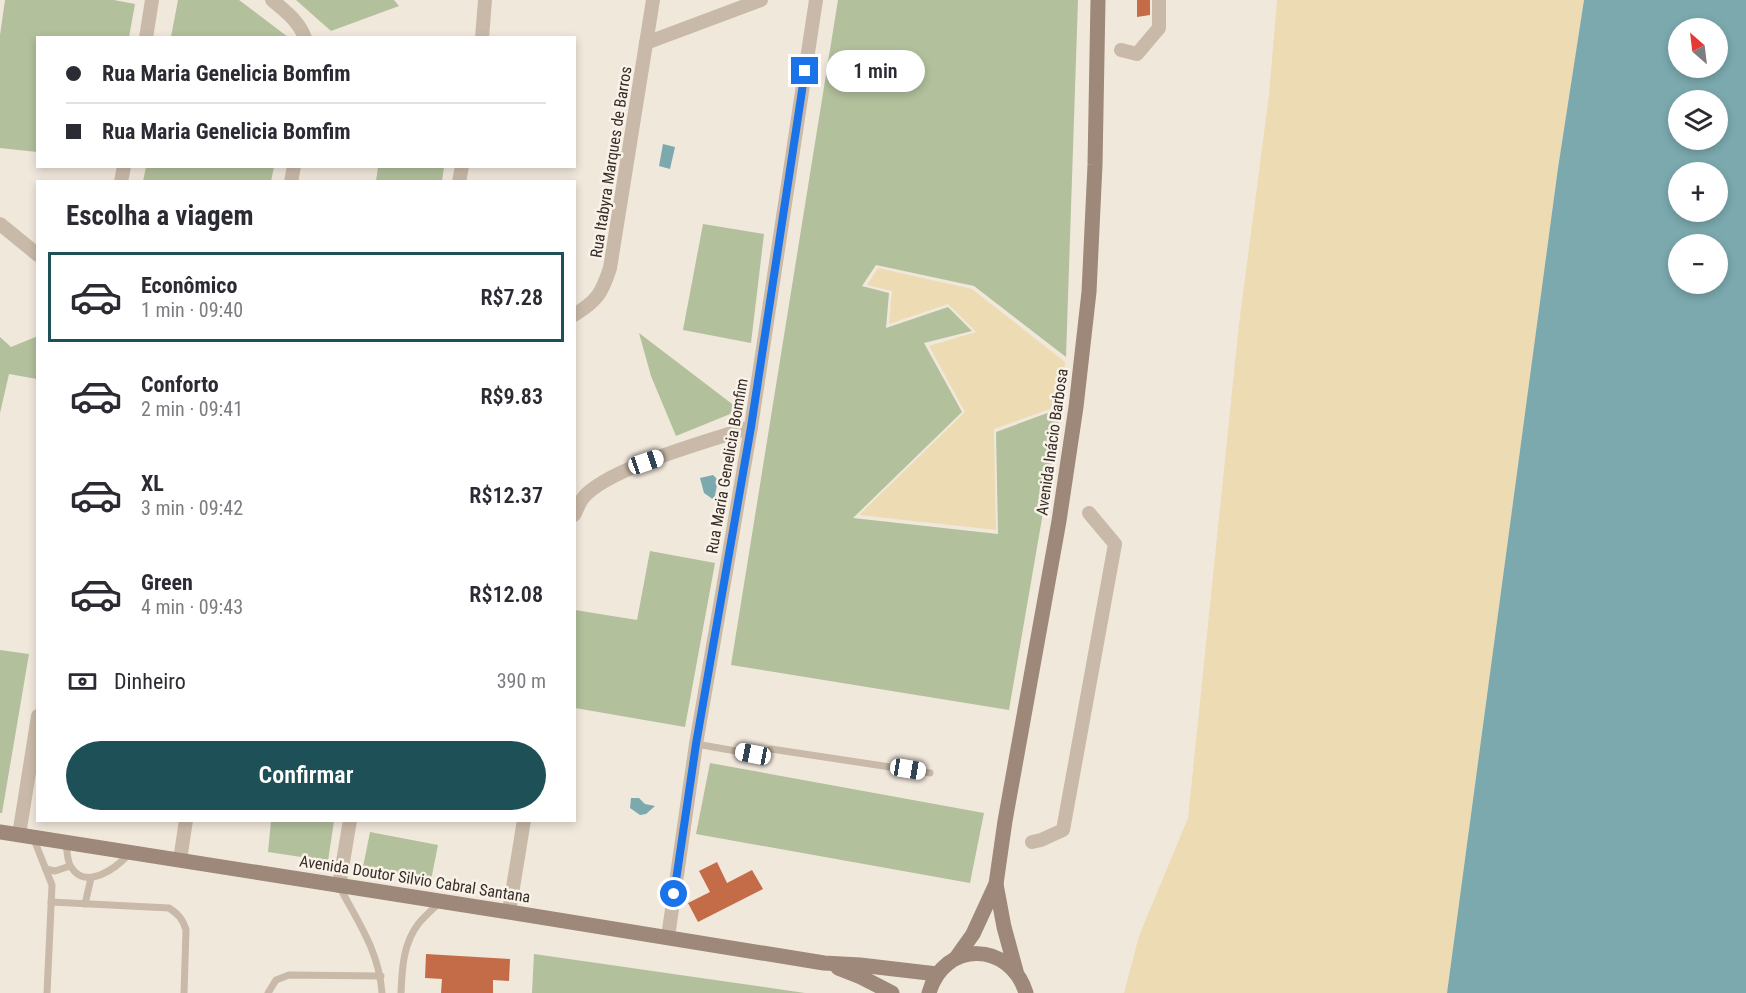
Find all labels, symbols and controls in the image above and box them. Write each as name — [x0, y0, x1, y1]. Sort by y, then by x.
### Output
north arrow — [1668, 18, 1728, 78]
map controls — [1668, 18, 1728, 294]
callout: 1 min — [826, 50, 925, 92]
route end — [791, 57, 818, 84]
text: 1 min — [853, 59, 898, 83]
text: Rua Maria Genelicia Bomfim — [102, 61, 351, 86]
street label: Rua Itabyra Marques de Barros — [586, 65, 636, 259]
button: layers — [1668, 90, 1728, 150]
text: Rua Maria Genelicia Bomfim — [102, 119, 351, 144]
button: + — [1668, 162, 1728, 222]
text: Escolha a viagem — [66, 200, 254, 232]
button: − — [1668, 234, 1728, 294]
icon: car — [69, 270, 123, 324]
text: Econômico — [141, 273, 237, 298]
text: R$7.28 — [480, 285, 543, 310]
text: 1 min · 09:40 — [141, 298, 243, 322]
street label: Avenida Inácio Barbosa — [1032, 367, 1072, 517]
icon: car — [69, 369, 123, 423]
text: Conforto — [141, 372, 219, 397]
street label: Rua Maria Genelicia Bomfim — [702, 377, 752, 555]
text: R$9.83 — [480, 384, 543, 409]
text: 2 min · 09:41 — [141, 397, 243, 421]
car — [626, 448, 666, 476]
icon: car — [69, 468, 123, 522]
text: XL — [141, 471, 164, 496]
text: R$12.37 — [469, 483, 543, 508]
text: 3 min · 09:42 — [141, 496, 243, 520]
icon: car — [69, 567, 123, 621]
text: Green — [141, 570, 193, 595]
text: R$12.08 — [469, 582, 543, 607]
text: 4 min · 09:43 — [141, 595, 243, 619]
icon: cash — [66, 665, 99, 698]
text: Dinheiro — [114, 669, 186, 694]
text: 390 m — [497, 669, 546, 693]
button: Confirmar — [66, 741, 546, 810]
car — [734, 742, 772, 766]
car — [889, 757, 927, 781]
street label: Avenida Doutor Silvio Cabral Santana — [298, 851, 532, 907]
route start — [660, 880, 687, 907]

